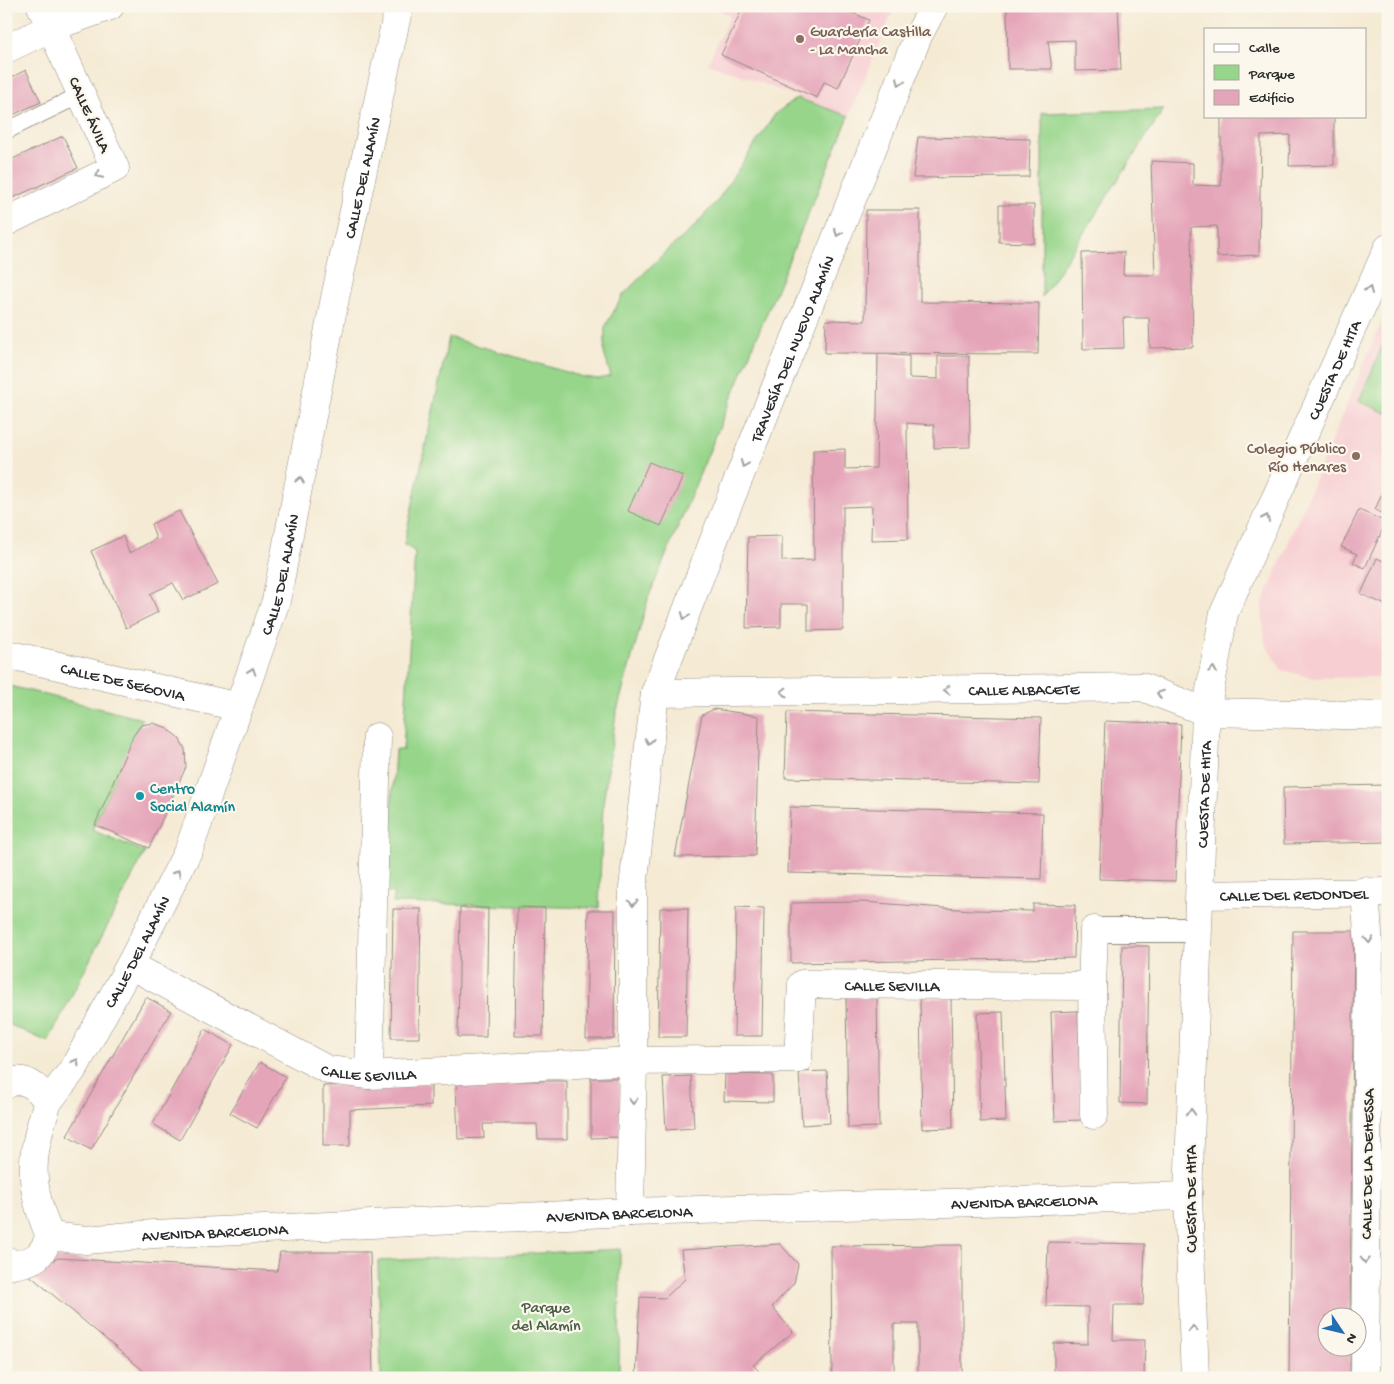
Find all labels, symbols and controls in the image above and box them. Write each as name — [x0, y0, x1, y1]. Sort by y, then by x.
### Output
place label: Guardería Castilla - La Mancha — [810, 24, 932, 61]
legend — [1204, 28, 1366, 118]
marker: Guardería Castilla - La Mancha — [794, 33, 806, 45]
text: Calle — [1249, 40, 1280, 58]
text: Parque — [1248, 66, 1295, 84]
street label: CALLE ÁVILA — [63, 74, 115, 158]
one-way arrow — [895, 77, 906, 86]
text: Edificio — [1249, 90, 1295, 108]
street label: CALLE DEL ALAMÍN — [342, 116, 387, 241]
one-way arrow — [95, 169, 104, 180]
one-way arrow — [834, 228, 845, 237]
street label: TRAVESÍA DEL NUEVO ALAMÍN — [748, 254, 841, 447]
one-way arrow — [1362, 286, 1373, 295]
street label: CUESTA DE HITA — [1306, 317, 1368, 424]
place label: Colegio Público Río Henares — [1247, 441, 1347, 478]
marker: Colegio Público Río Henares — [1350, 450, 1362, 462]
one-way arrow — [740, 459, 751, 468]
one-way arrow — [294, 476, 304, 484]
street label: CALLE DEL ALAMÍN — [259, 513, 306, 638]
one-way arrow — [1260, 514, 1271, 523]
one-way arrow — [680, 611, 690, 619]
street label: CALLE DE SEGOVIA — [58, 661, 188, 708]
one-way arrow — [1208, 666, 1218, 675]
one-way arrow — [246, 667, 256, 676]
street label: CALLE ALBACETE — [968, 682, 1081, 702]
one-way arrow — [942, 685, 950, 695]
one-way arrow — [780, 686, 788, 697]
one-way arrow — [1156, 690, 1165, 701]
one-way arrow — [644, 738, 655, 746]
street label: CUESTA DE HITA — [1195, 739, 1218, 849]
place label: Centro Social Alamín — [150, 781, 236, 818]
marker: Centro Social Alamín — [134, 790, 146, 802]
one-way arrow — [171, 869, 181, 878]
street label: CALLE DEL REDONDEL — [1219, 886, 1370, 908]
street label: CALLE DEL ALAMÍN — [102, 894, 176, 1012]
one-way arrow — [628, 900, 638, 907]
one-way arrow — [1363, 936, 1374, 944]
street label: CALLE SEVILLA — [845, 978, 941, 998]
one-way arrow — [70, 1059, 80, 1068]
street label: CALLE SEVILLA — [316, 1062, 418, 1088]
street label: CALLE DE LA DEHESSA — [1359, 1087, 1380, 1240]
one-way arrow — [627, 1097, 638, 1105]
one-way arrow — [1186, 1108, 1197, 1116]
street label: CUESTA DE HITA — [1184, 1144, 1203, 1253]
street label: AVENIDA BARCELONA — [951, 1193, 1099, 1216]
street label: AVENIDA BARCELONA — [546, 1204, 694, 1229]
street label: AVENIDA BARCELONA — [141, 1222, 290, 1248]
one-way arrow — [1360, 1256, 1370, 1264]
park label: Parque del Alamín — [511, 1300, 581, 1337]
north arrow — [1316, 1306, 1366, 1356]
one-way arrow — [1188, 1325, 1198, 1332]
text: N — [1341, 1329, 1360, 1347]

